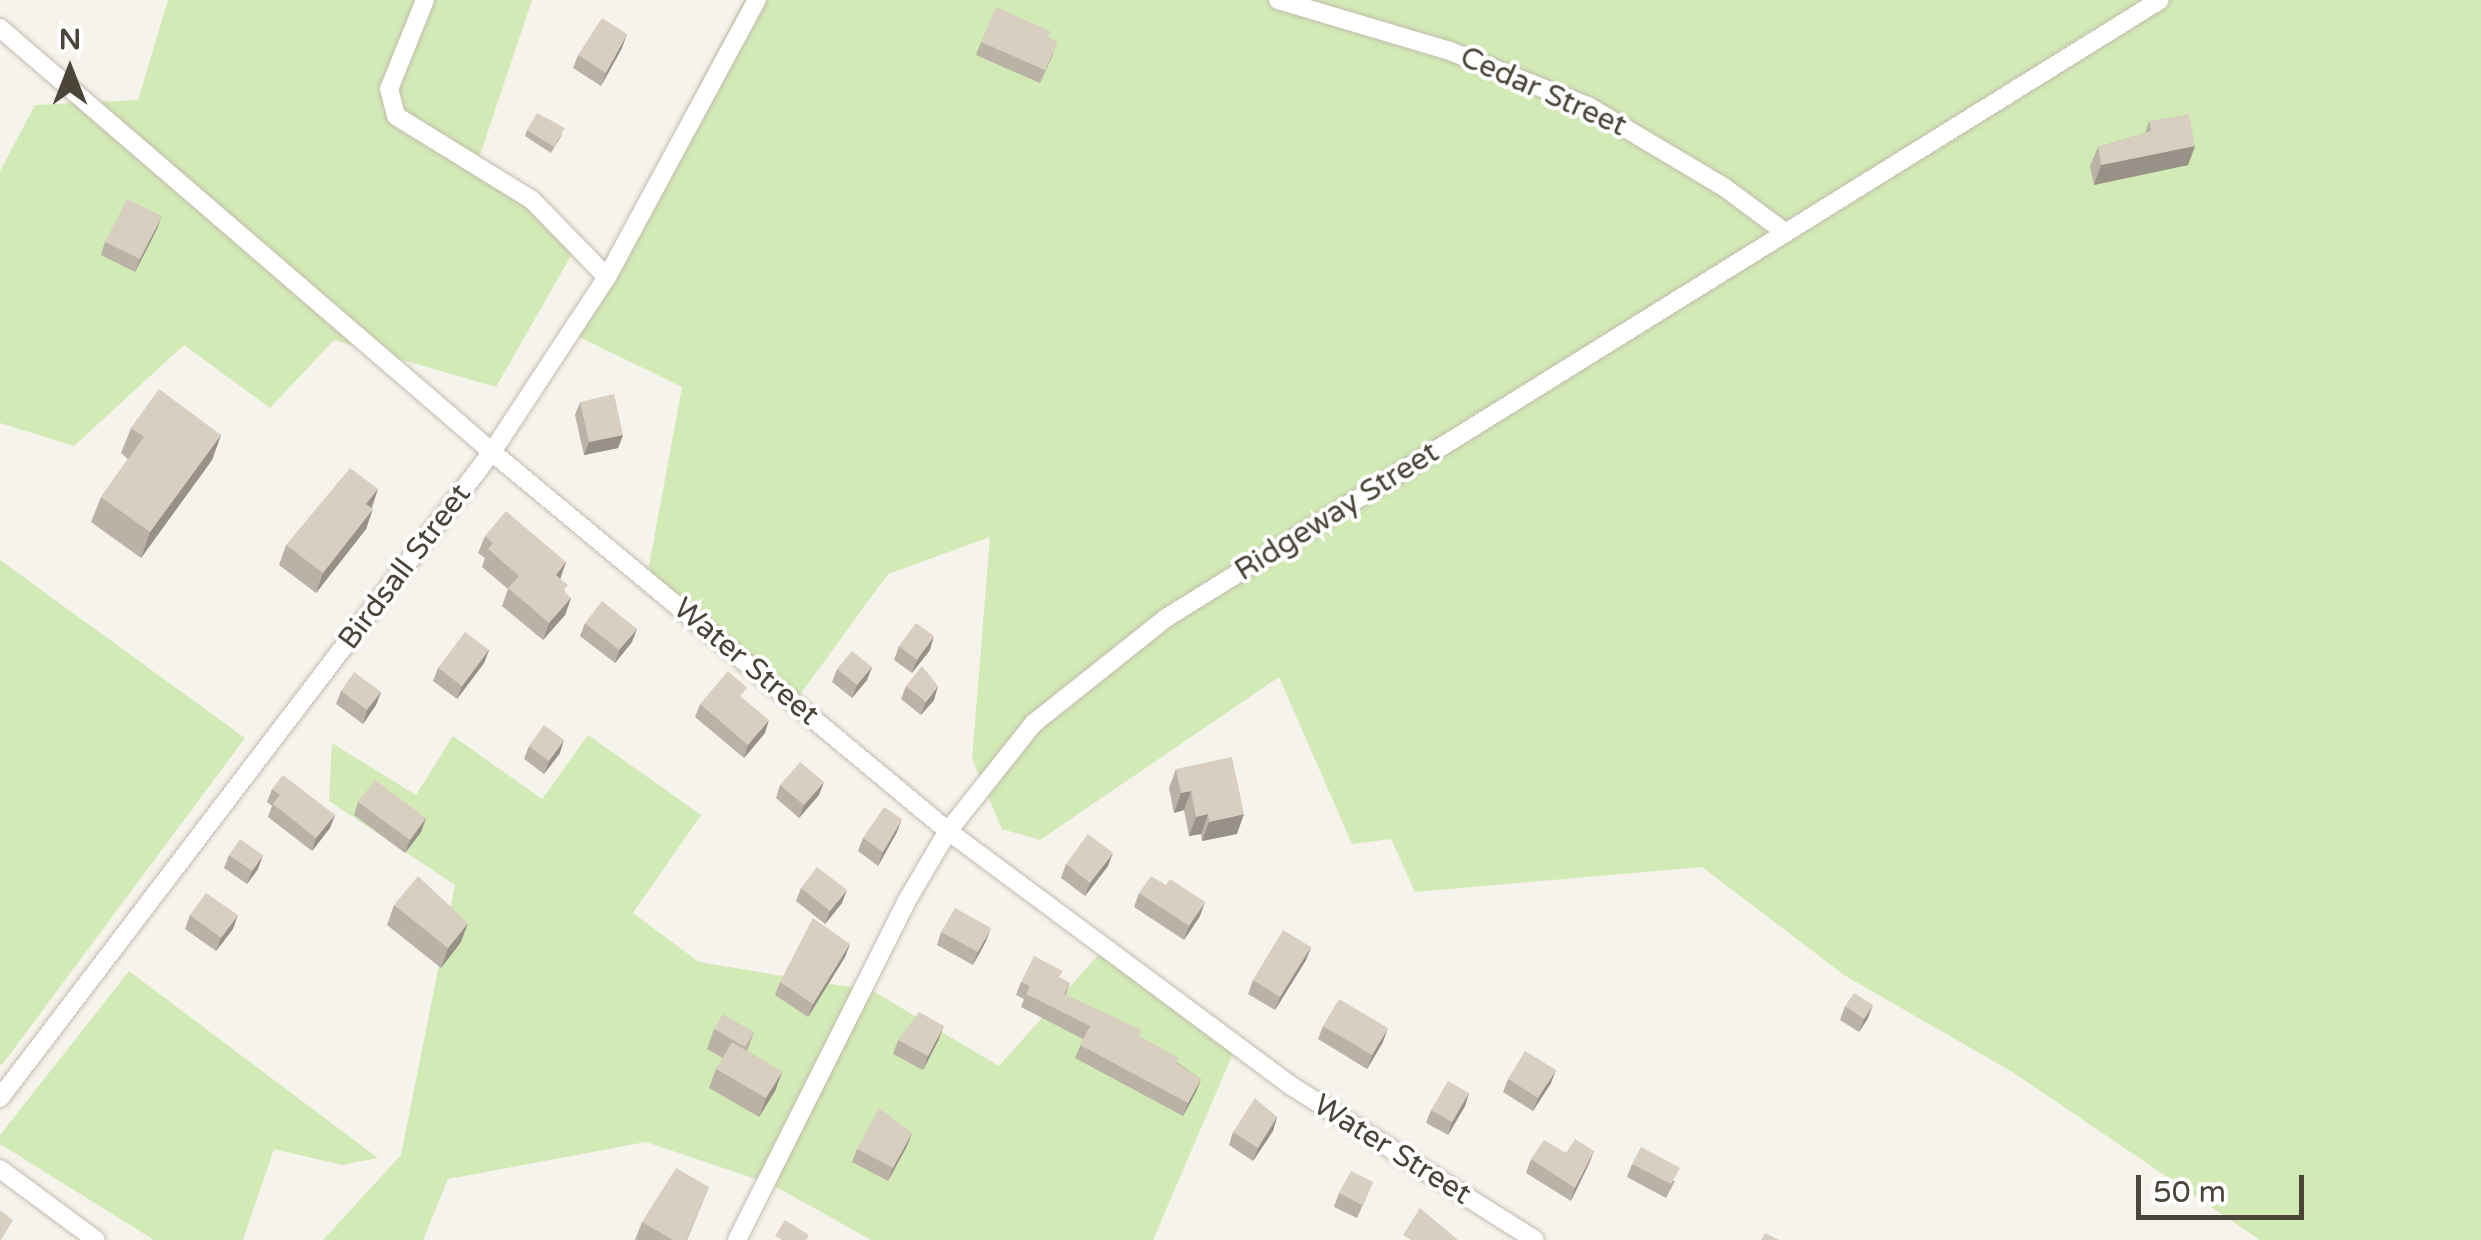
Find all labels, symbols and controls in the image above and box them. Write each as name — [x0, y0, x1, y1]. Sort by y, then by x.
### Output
north arrow — [20, 20, 120, 120]
text: N — [59, 23, 81, 57]
street label: Cedar Street — [1454, 39, 1632, 145]
street label: Ridgeway Street — [1229, 435, 1445, 589]
street label: Birdsall Street — [331, 477, 479, 657]
street label: Water Street — [666, 591, 826, 733]
street label: Water Street — [1307, 1087, 1477, 1213]
scale bar — [2141, 1155, 2308, 1217]
text: 50 m — [2153, 1174, 2226, 1211]

